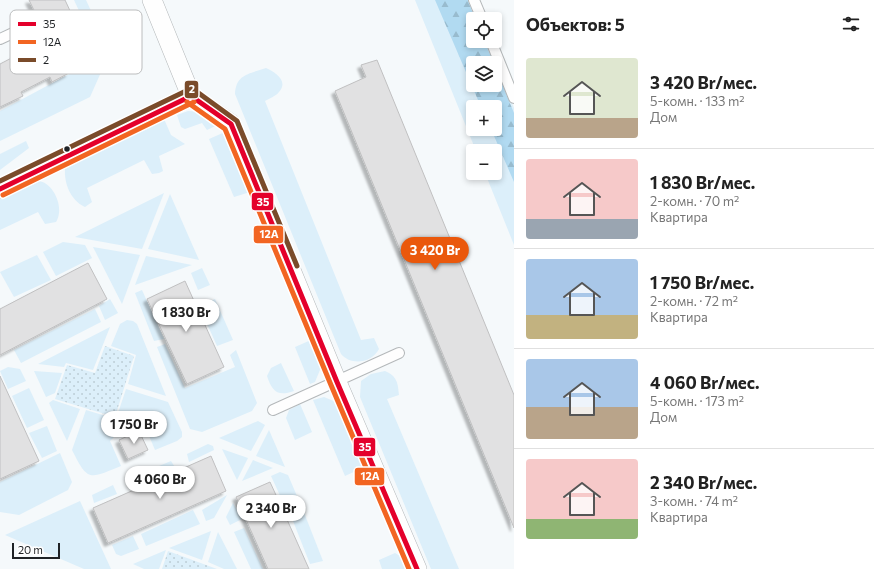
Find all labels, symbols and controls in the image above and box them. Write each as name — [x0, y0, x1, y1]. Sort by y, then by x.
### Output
legend — [10, 10, 142, 74]
map controls — [466, 12, 502, 180]
button: locate — [466, 12, 502, 48]
icon: filters — [840, 13, 862, 35]
text: Объектов: 5 — [526, 14, 625, 35]
text: 35 — [43, 17, 56, 30]
text: 12А — [43, 35, 62, 48]
text: 2 — [43, 53, 49, 66]
button: layers — [466, 56, 502, 92]
text: 3 420 Br/мес. — [650, 72, 757, 93]
icon: home — [558, 74, 606, 122]
line badge: 2 — [184, 80, 199, 99]
text: 2 — [189, 82, 195, 95]
text: 5-комн. · 133 m² — [650, 93, 745, 109]
button: + — [466, 100, 502, 136]
text: Дом — [650, 109, 677, 125]
unlabelled marker — [62, 144, 72, 154]
button: − — [466, 144, 502, 180]
text: 1 830 Br/мес. — [650, 172, 755, 193]
icon: home — [558, 175, 606, 223]
line badge: 35 — [251, 192, 274, 211]
text: 2-комн. · 70 m² — [650, 193, 739, 209]
text: 35 — [257, 195, 269, 208]
text: Квартира — [650, 209, 708, 225]
line badge: 12А — [253, 225, 284, 244]
text: 12А — [259, 227, 279, 240]
pin: 3 420 Br — [394, 237, 476, 271]
text: 3 420 Br — [410, 242, 460, 258]
text: 1 750 Br/мес. — [650, 272, 754, 293]
icon: home — [558, 275, 606, 323]
text: 2-комн. · 72 m² — [650, 293, 738, 309]
pin: 1 830 Br — [145, 299, 227, 333]
text: 1 830 Br — [162, 304, 211, 320]
text: Квартира — [650, 309, 708, 325]
text: 4 060 Br/мес. — [650, 372, 760, 393]
icon: home — [558, 375, 606, 423]
text: 5-комн. · 173 m² — [650, 393, 744, 409]
text: Дом — [650, 409, 677, 425]
pin: 1 750 Br — [93, 411, 175, 445]
text: 1 750 Br — [110, 416, 158, 432]
line badge: 35 — [353, 437, 376, 457]
text: 35 — [359, 440, 371, 453]
pin: 4 060 Br — [119, 466, 201, 500]
line badge: 12А — [354, 467, 385, 486]
text: 12А — [360, 469, 380, 482]
text: 4 060 Br — [134, 471, 186, 487]
text: 2 340 Br/мес. — [650, 472, 757, 493]
icon: home — [558, 475, 606, 523]
text: 3-комн. · 74 m² — [650, 493, 738, 509]
pin: 2 340 Br — [230, 495, 312, 529]
text: 2 340 Br — [246, 500, 296, 516]
text: Квартира — [650, 509, 708, 525]
scale bar — [12, 541, 60, 560]
text: 20 m — [18, 543, 43, 556]

